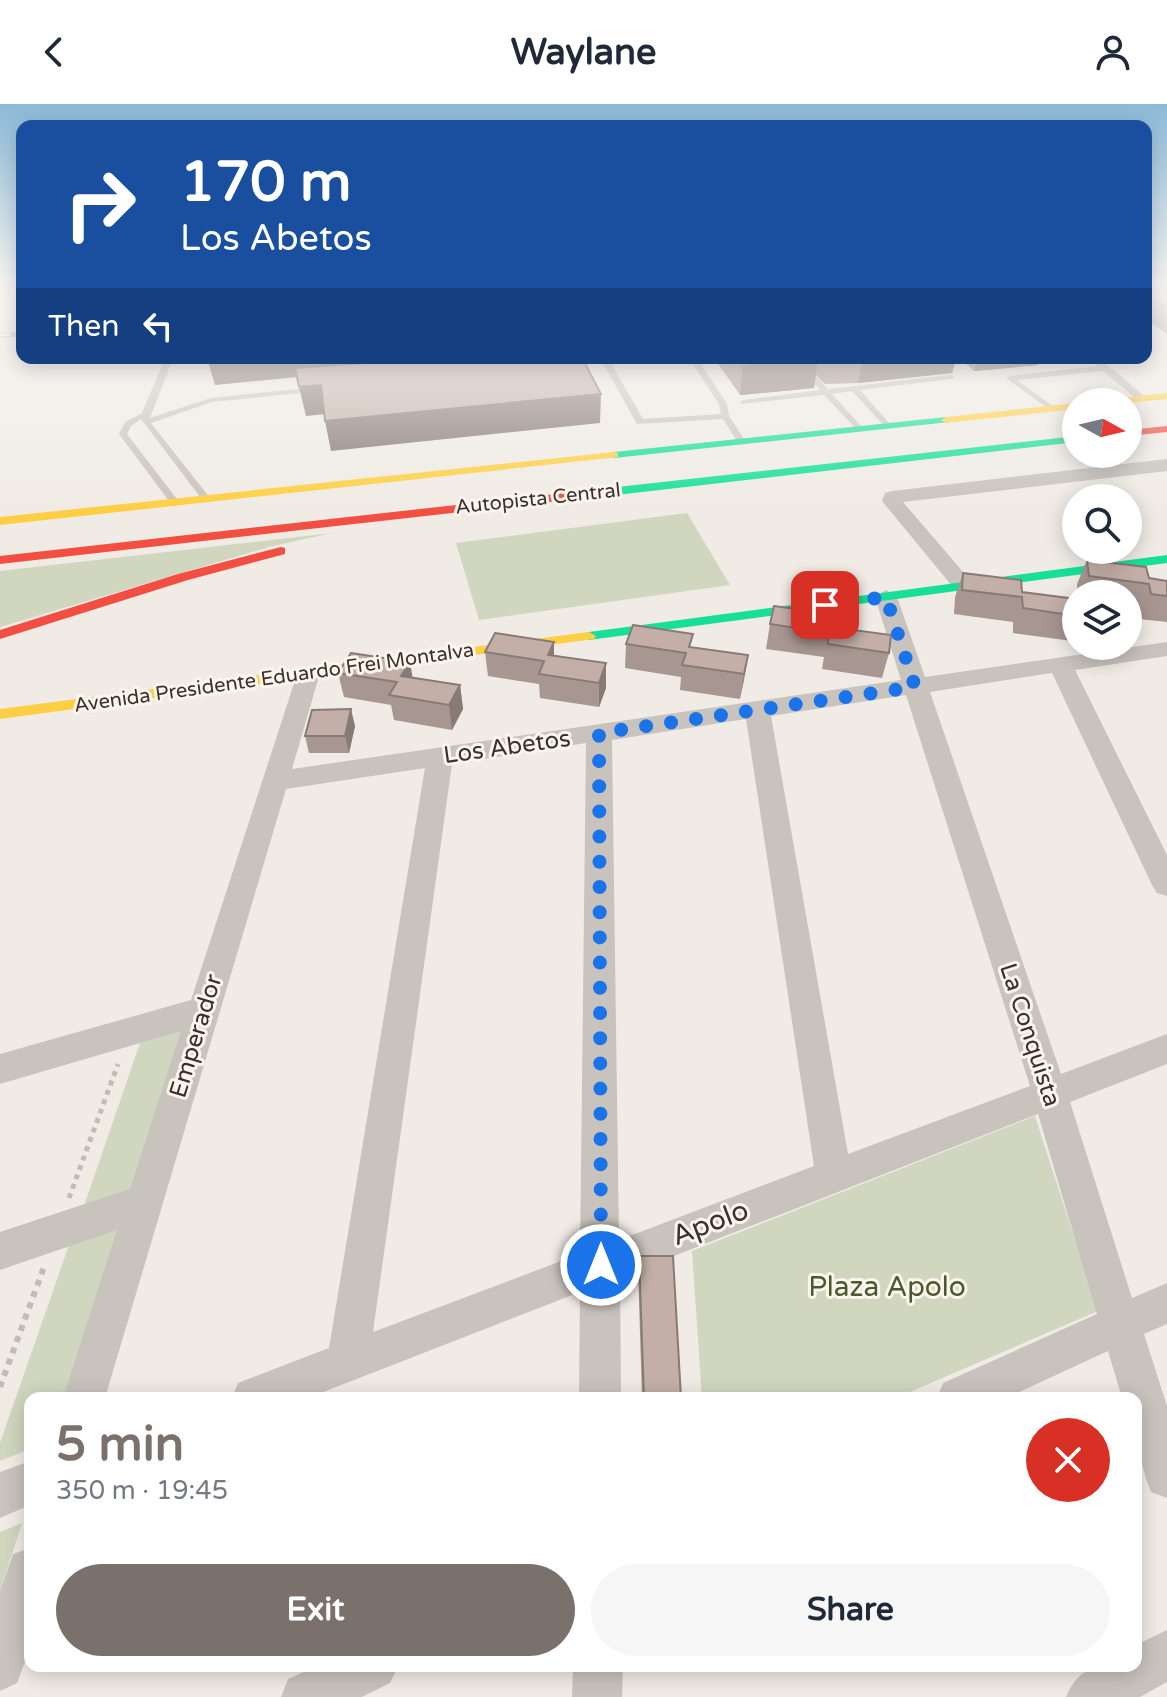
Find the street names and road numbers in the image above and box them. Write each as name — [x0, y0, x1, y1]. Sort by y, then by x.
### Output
street label: Autopista Central — [454, 478, 622, 520]
street label: Avenida Presidente Eduardo Frei Montalva — [72, 638, 476, 718]
street label: Los Abetos — [442, 724, 572, 770]
street label: La Conquista — [993, 960, 1067, 1110]
street label: Emperador — [163, 970, 229, 1101]
street label: Apolo — [667, 1193, 753, 1253]

